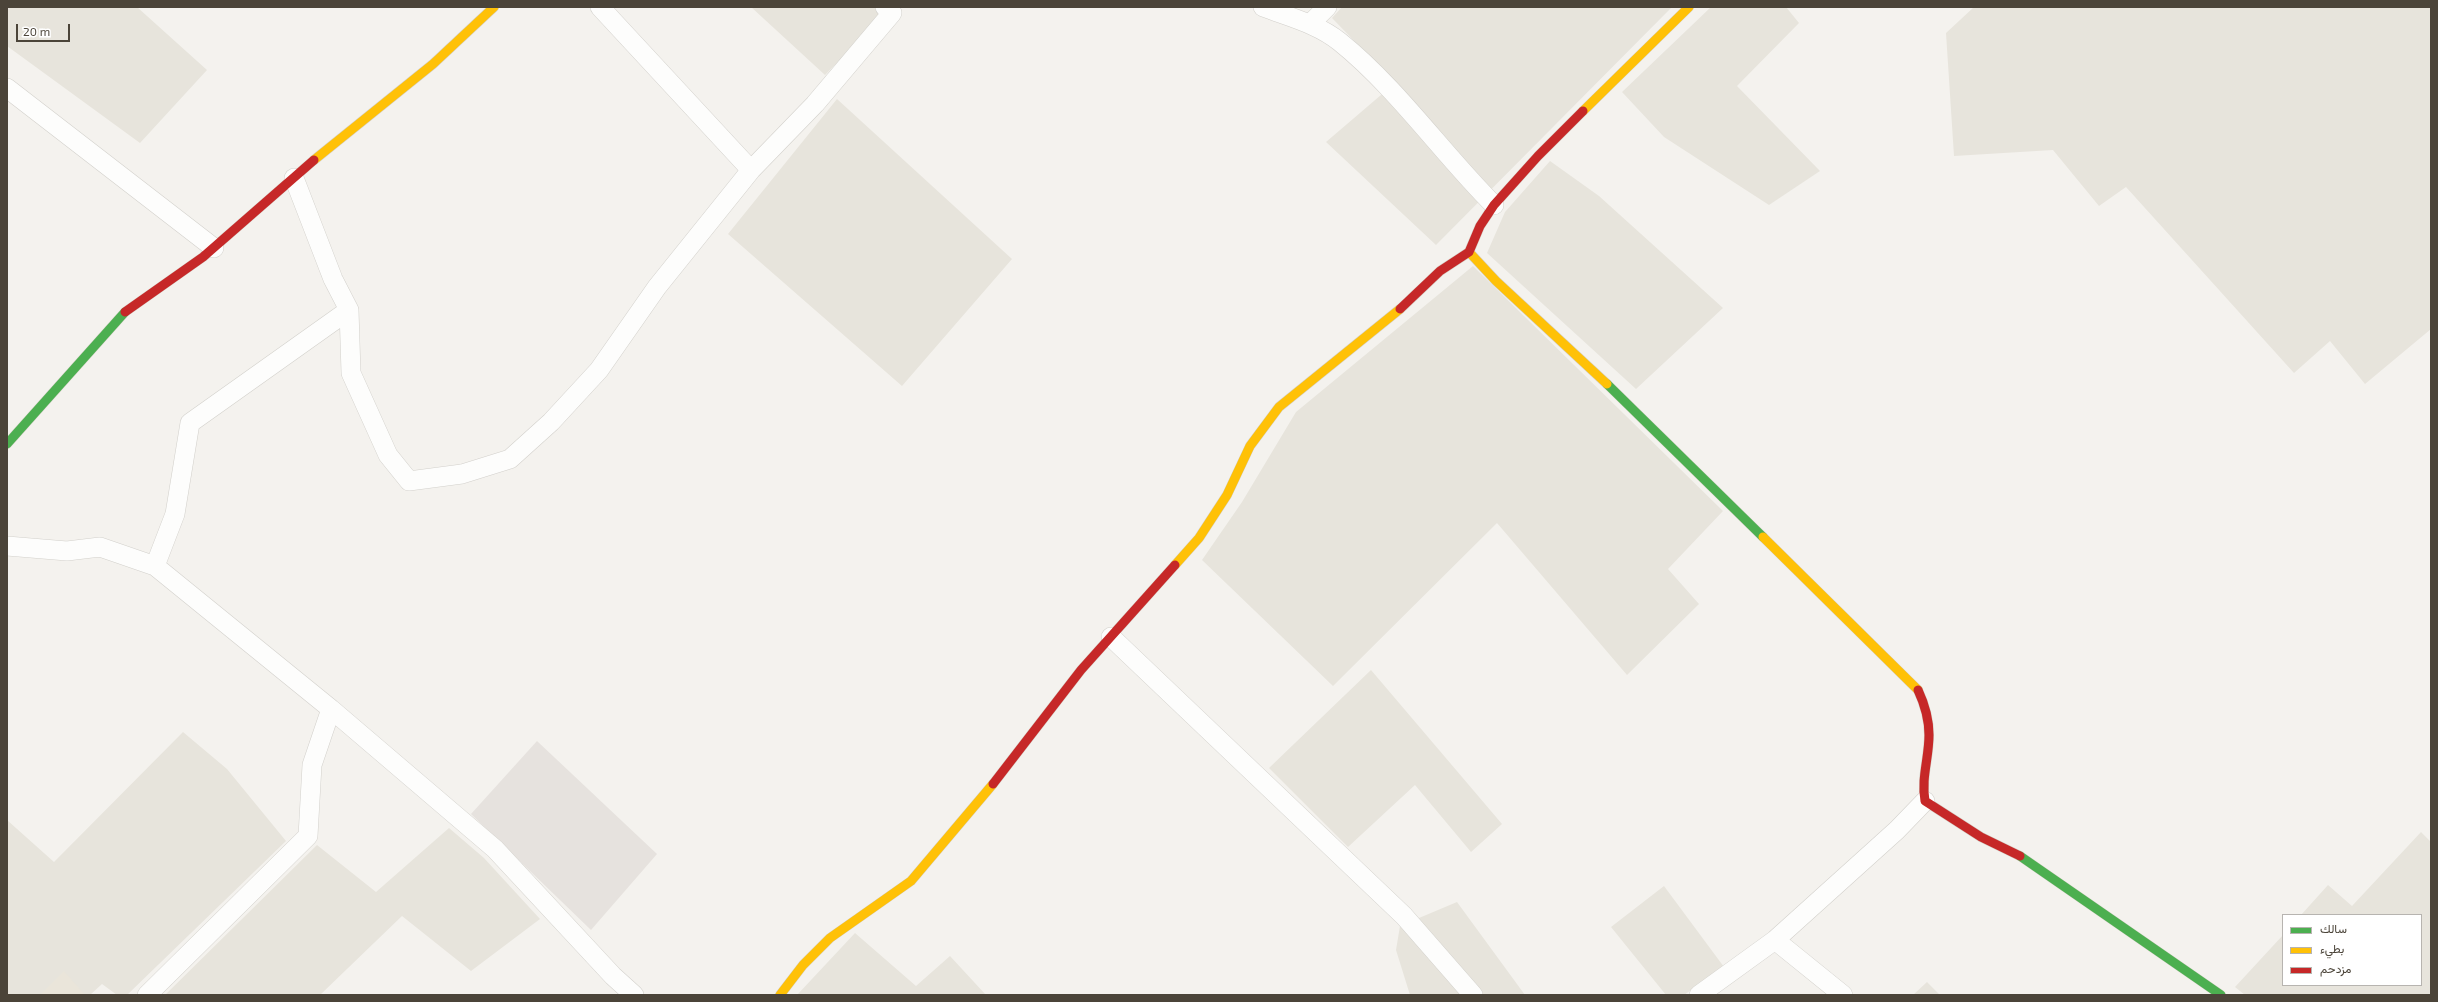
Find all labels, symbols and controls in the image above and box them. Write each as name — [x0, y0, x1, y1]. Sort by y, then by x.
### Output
scale bar — [18, 16, 72, 42]
text: 20 m — [23, 24, 50, 38]
legend — [2282, 914, 2422, 986]
text: سالك — [2320, 921, 2347, 935]
text: بطيء — [2320, 941, 2344, 955]
text: مزدحم — [2320, 961, 2351, 975]

